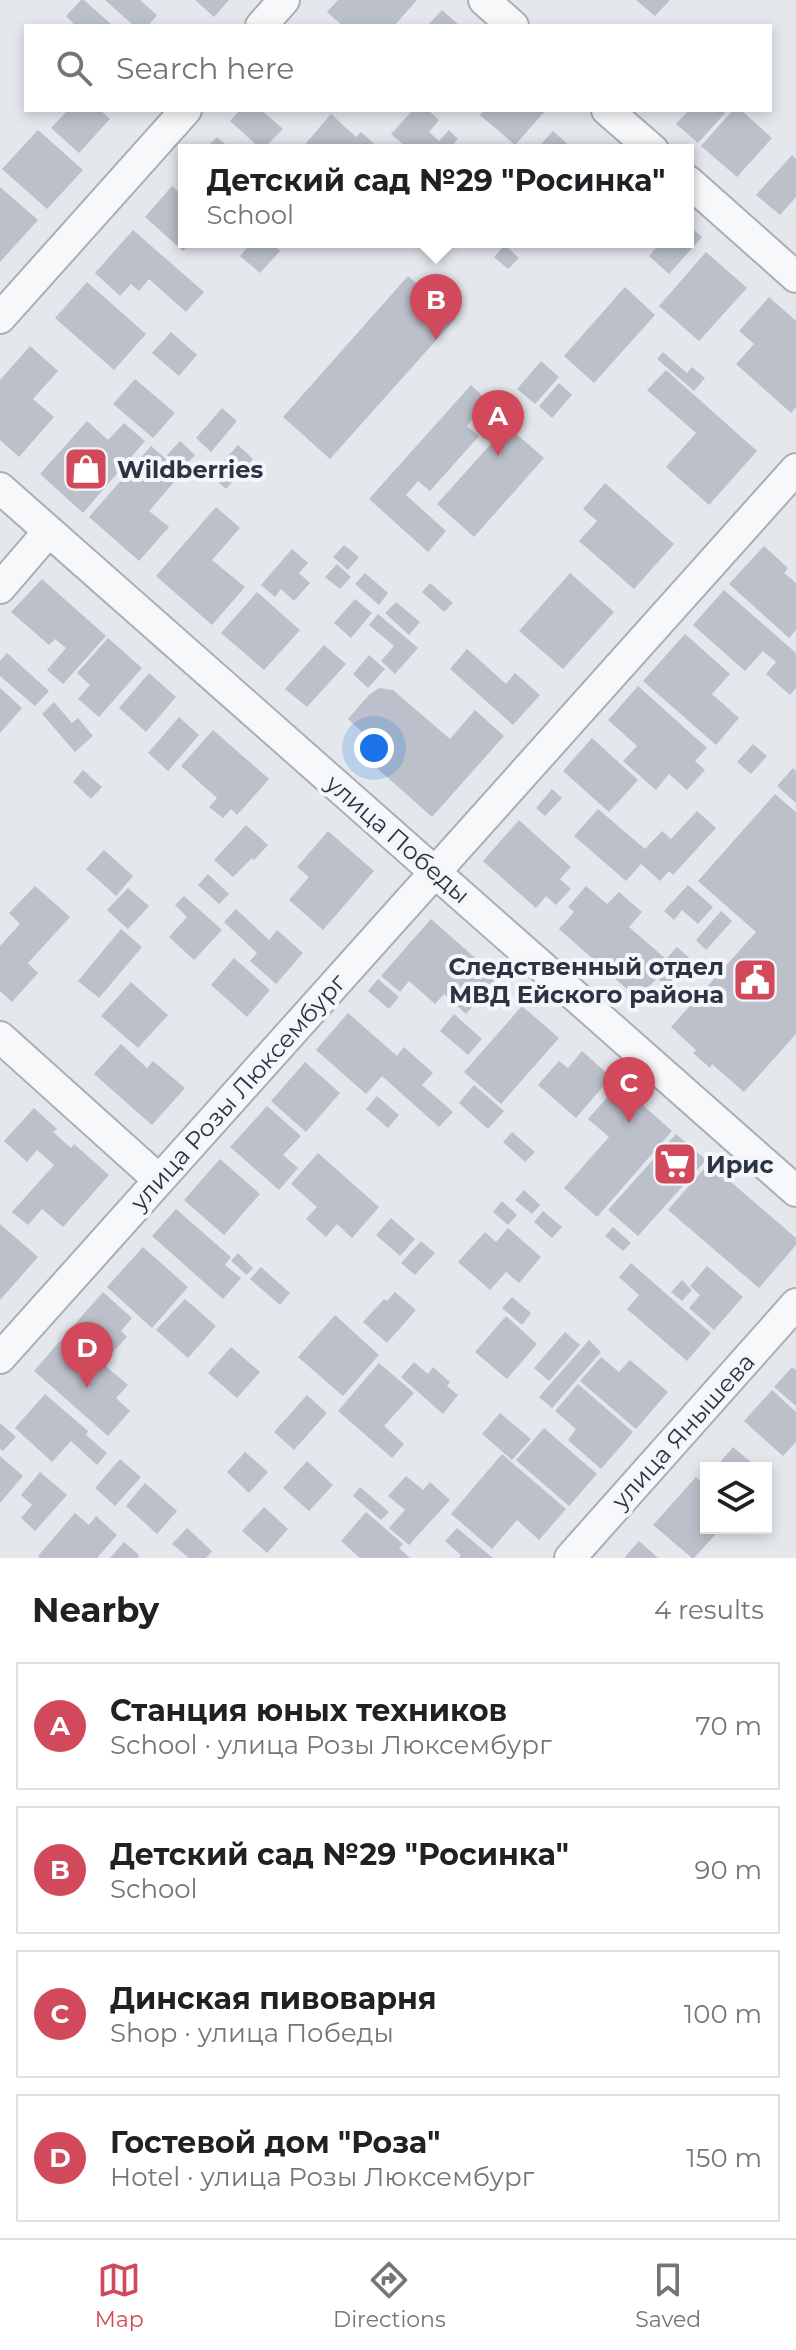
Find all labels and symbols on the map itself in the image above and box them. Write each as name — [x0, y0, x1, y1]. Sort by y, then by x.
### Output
pin: B — [410, 274, 462, 340]
pin: A — [472, 390, 524, 456]
shop icon: Wildberries — [62, 445, 110, 493]
place label: Wildberries — [117, 455, 263, 484]
your location — [354, 728, 394, 768]
street label: улица Победы — [319, 768, 476, 909]
place label: Следственный отдел МВД Ейского района — [449, 952, 724, 1009]
public building icon: Следственный отдел МВД Ейского района — [731, 956, 779, 1004]
street label: улица Розы Люксембург — [123, 967, 352, 1217]
pin: C — [603, 1057, 655, 1123]
supermarket icon: Ирис — [651, 1140, 699, 1188]
place label: Ирис — [706, 1150, 774, 1179]
pin: D — [61, 1322, 113, 1388]
street label: улица Янышева — [605, 1347, 761, 1516]

